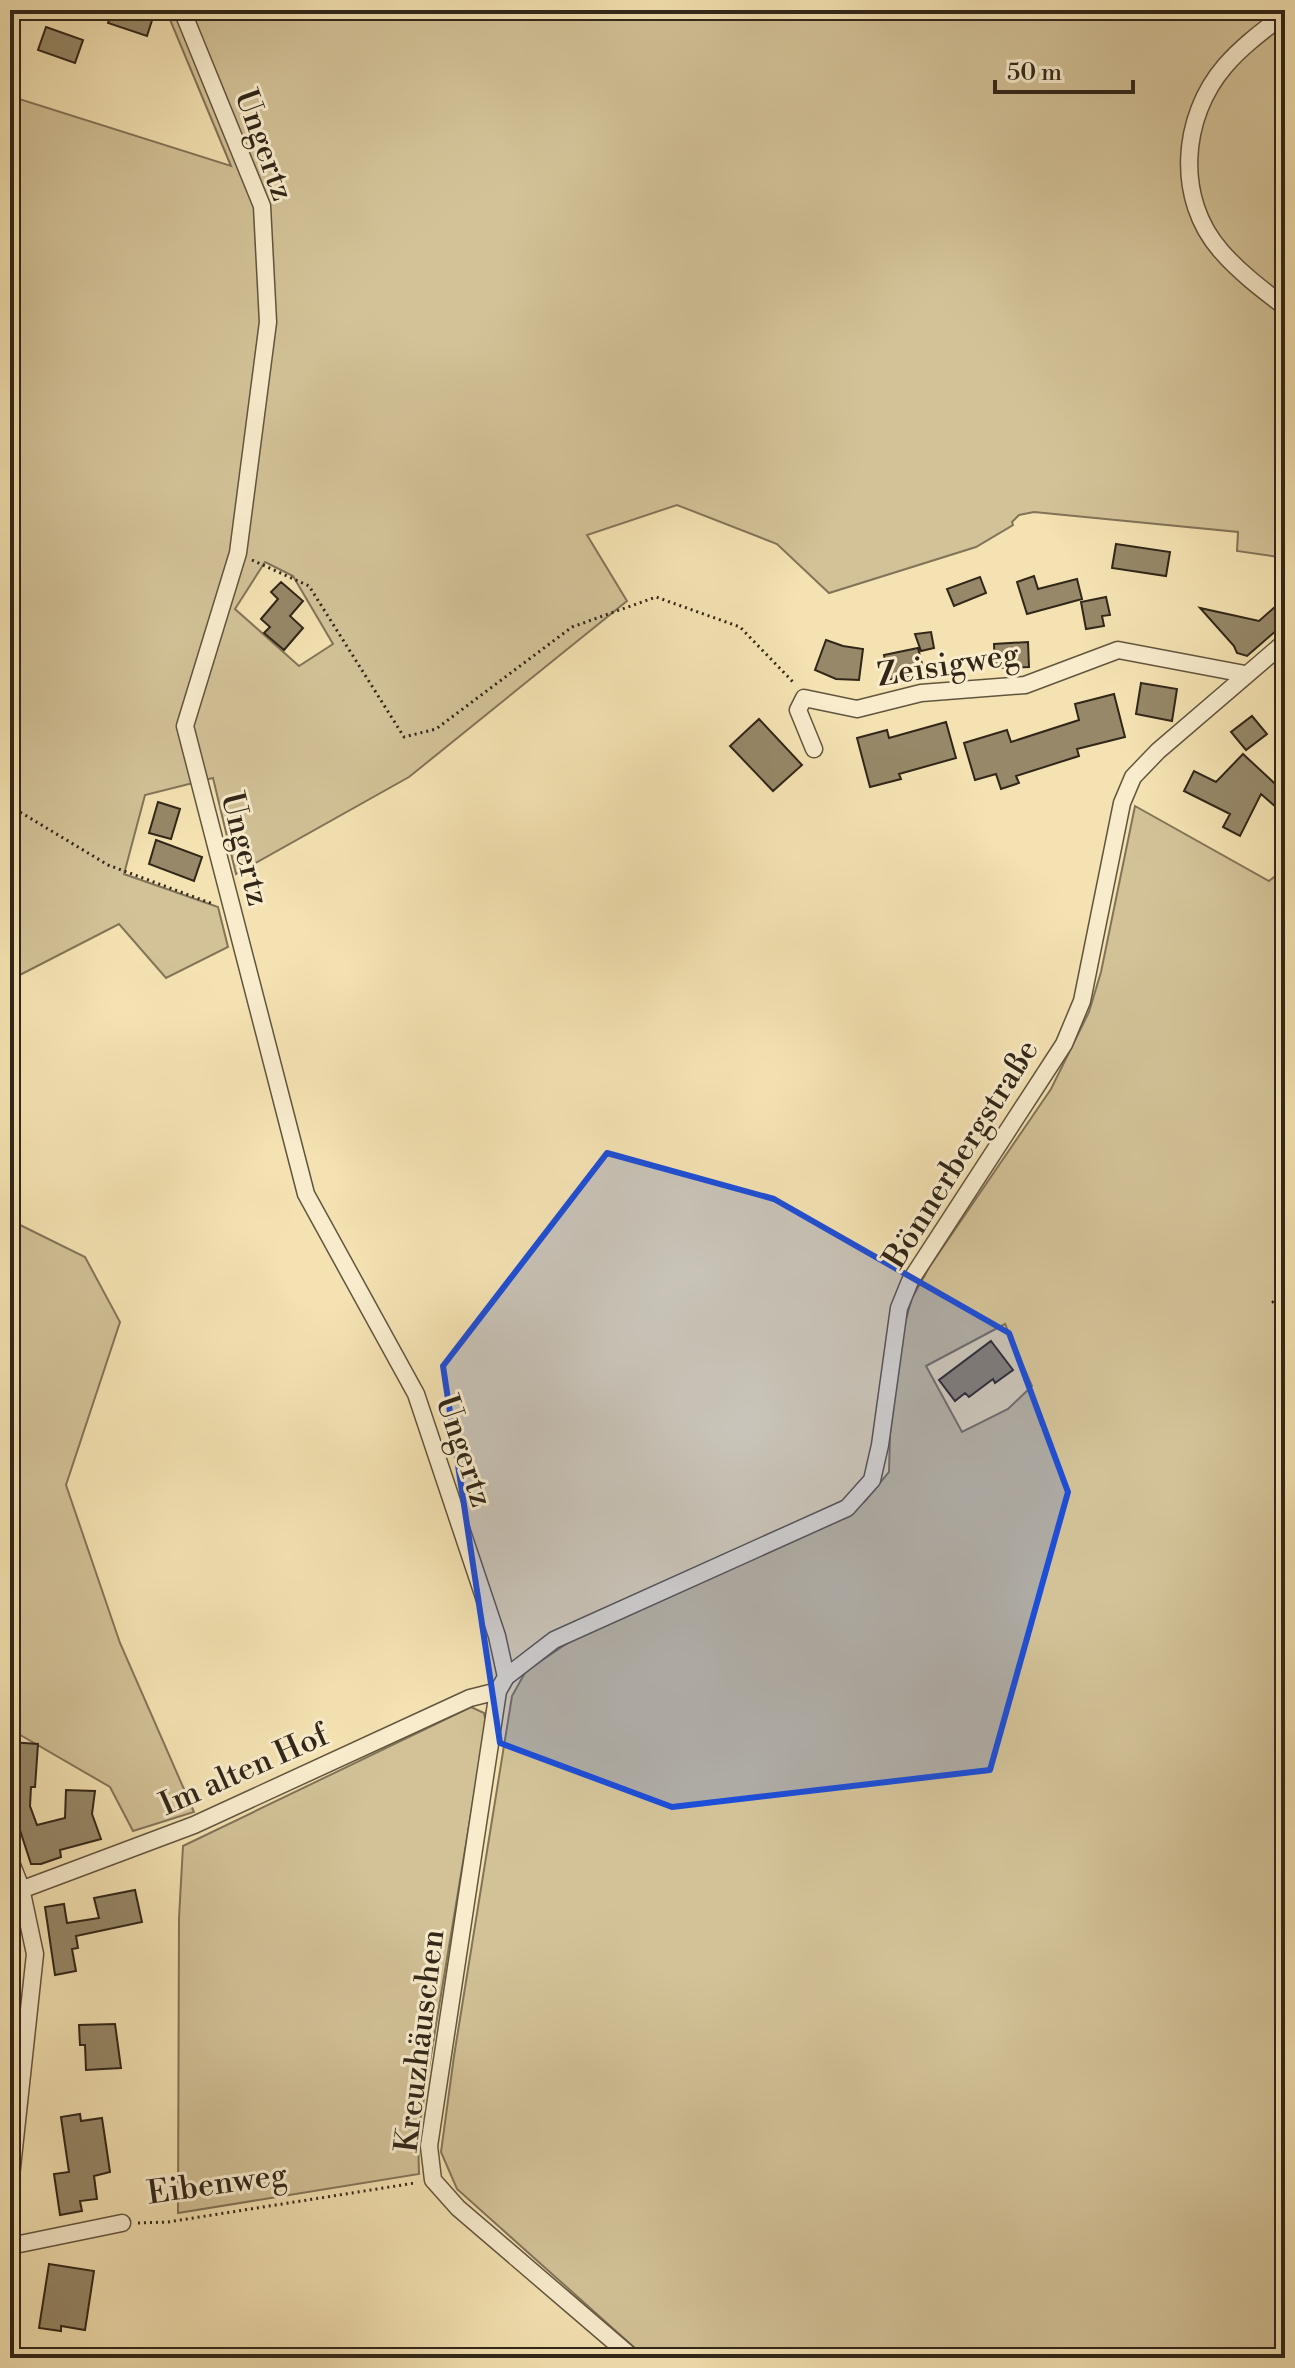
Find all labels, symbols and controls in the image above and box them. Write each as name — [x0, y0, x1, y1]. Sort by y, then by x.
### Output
scale bar — [995, 44, 1133, 94]
text: 50 m — [1007, 58, 1062, 88]
street label: Ungertz — [225, 84, 303, 206]
street label: Zeisigweg — [874, 634, 1022, 696]
street label: Ungertz — [212, 788, 278, 910]
street label: Bönnerbergstraße — [874, 1032, 1048, 1277]
street label: Ungertz — [426, 1390, 502, 1512]
street label: Im alten Hof — [154, 1715, 336, 1825]
street label: Kreuzhäuschen — [386, 1927, 454, 2155]
street label: Eibenweg — [145, 2154, 290, 2214]

